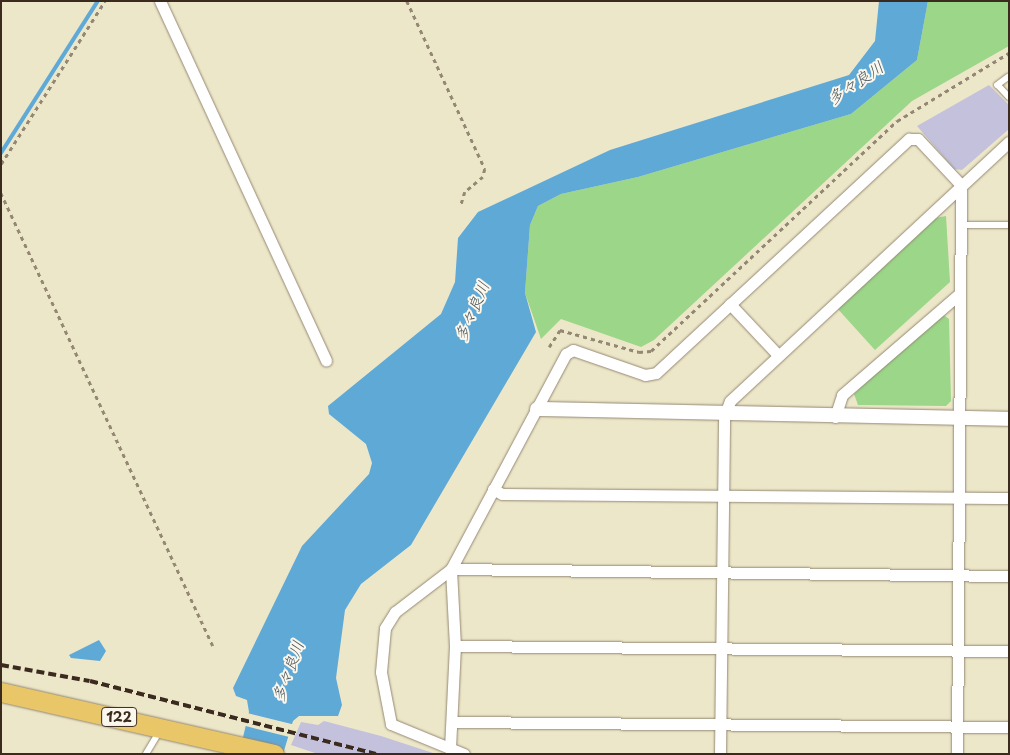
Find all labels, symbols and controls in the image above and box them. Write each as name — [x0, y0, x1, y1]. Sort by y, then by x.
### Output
water label: 多々良川 — [823, 56, 887, 108]
water label: 多々良川 — [450, 278, 492, 344]
water label: 多々良川 — [267, 638, 307, 704]
road number: 122 — [100, 706, 138, 729]

